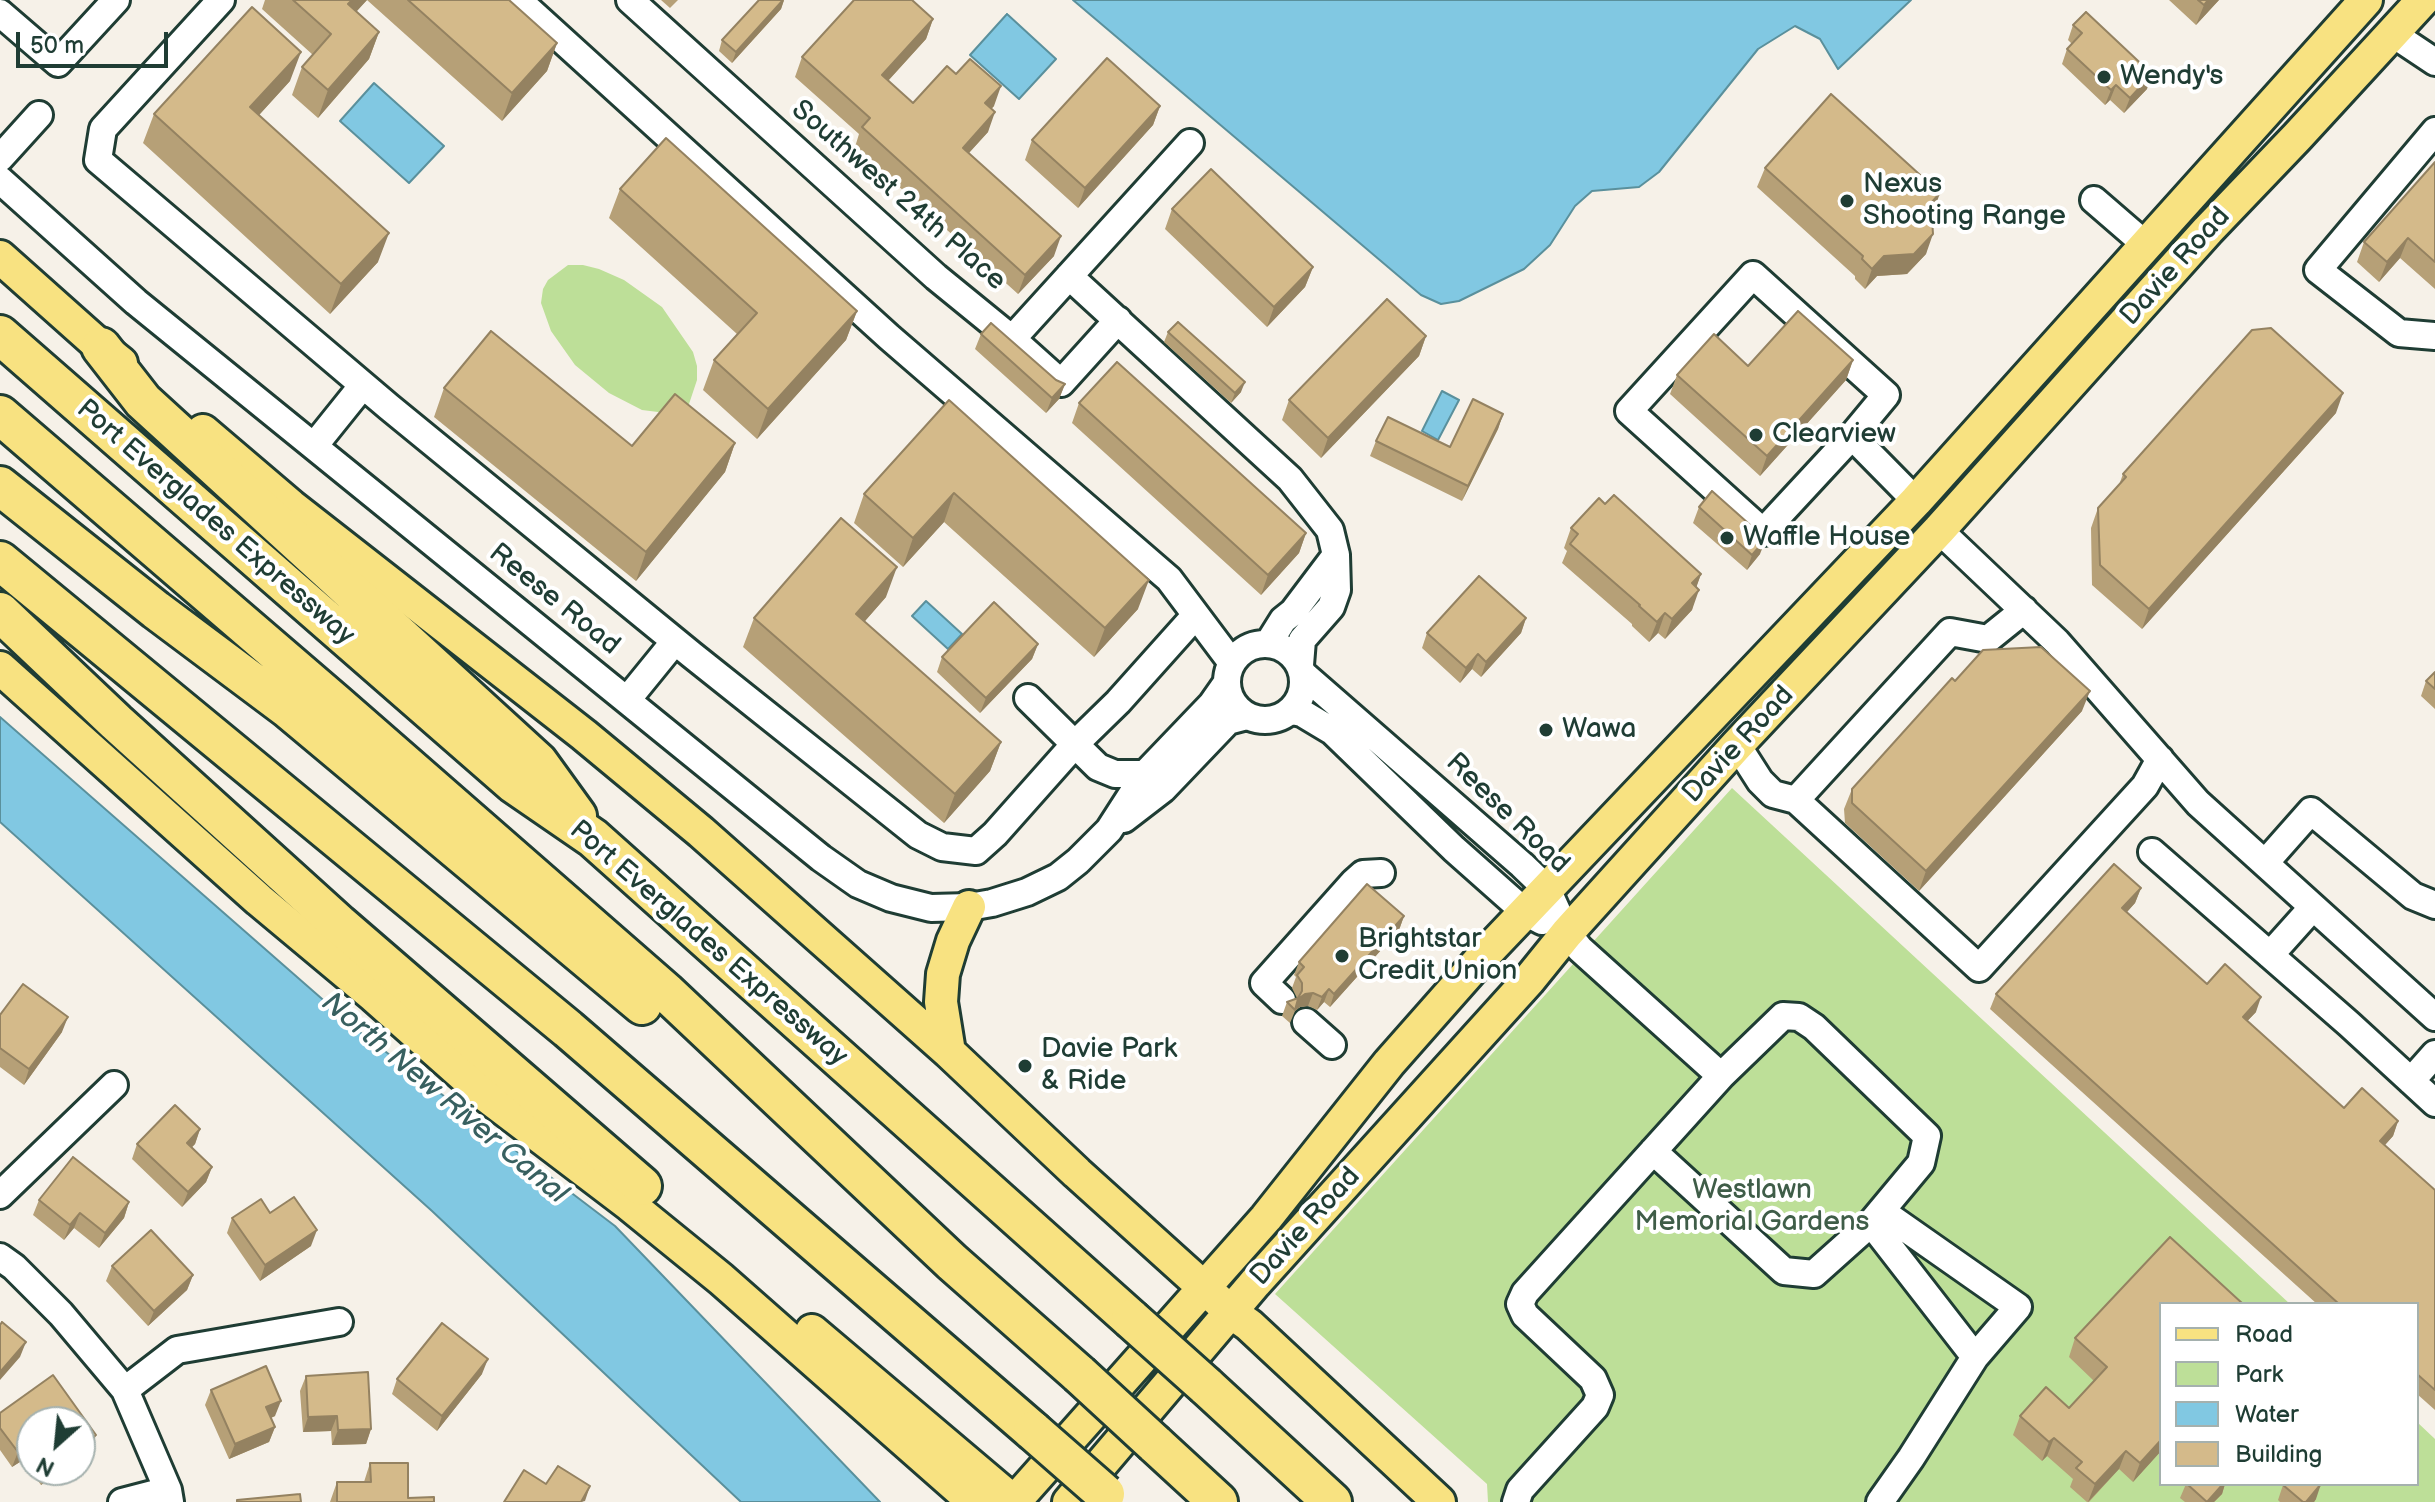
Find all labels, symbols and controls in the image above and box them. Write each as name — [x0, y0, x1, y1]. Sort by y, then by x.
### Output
scale bar — [20, 16, 172, 66]
text: 50 m — [30, 31, 84, 60]
place label: Wendy's — [2120, 60, 2223, 94]
marker: Wendy's — [2095, 68, 2113, 86]
street label: Southwest 24th Place — [784, 94, 1012, 298]
place label: Nexus Shooting Range — [1863, 168, 2066, 234]
marker: Nexus Shooting Range — [1838, 192, 1856, 210]
street label: Davie Road — [2114, 201, 2238, 333]
street label: Port Everglades Expressway — [69, 393, 361, 653]
place label: Clearview — [1772, 418, 1896, 452]
marker: Clearview — [1747, 426, 1765, 444]
place label: Waffle House — [1743, 521, 1910, 555]
marker: Waffle House — [1718, 529, 1736, 547]
street label: Reese Road — [482, 537, 626, 663]
street label: Davie Road — [1676, 680, 1802, 810]
place label: Wawa — [1562, 713, 1636, 747]
marker: Wawa — [1537, 721, 1555, 739]
street label: Reese Road — [1438, 747, 1576, 881]
street label: Port Everglades Expressway — [562, 814, 854, 1074]
place label: Brightstar Credit Union — [1358, 923, 1517, 989]
marker: Brightstar Credit Union — [1333, 947, 1351, 965]
water label: North New River Canal — [313, 985, 575, 1213]
place label: Davie Park & Ride — [1041, 1033, 1177, 1099]
marker: Davie Park & Ride — [1016, 1057, 1034, 1075]
street label: Davie Road — [1244, 1161, 1368, 1293]
park label: Westlawn Memorial Gardens — [1635, 1174, 1869, 1240]
legend — [2159, 1302, 2419, 1486]
text: Road — [2235, 1320, 2293, 1349]
text: Park — [2235, 1360, 2283, 1389]
text: Water — [2235, 1400, 2299, 1429]
north arrow — [16, 1406, 96, 1486]
text: Building — [2235, 1440, 2322, 1469]
text: N — [32, 1450, 59, 1482]

